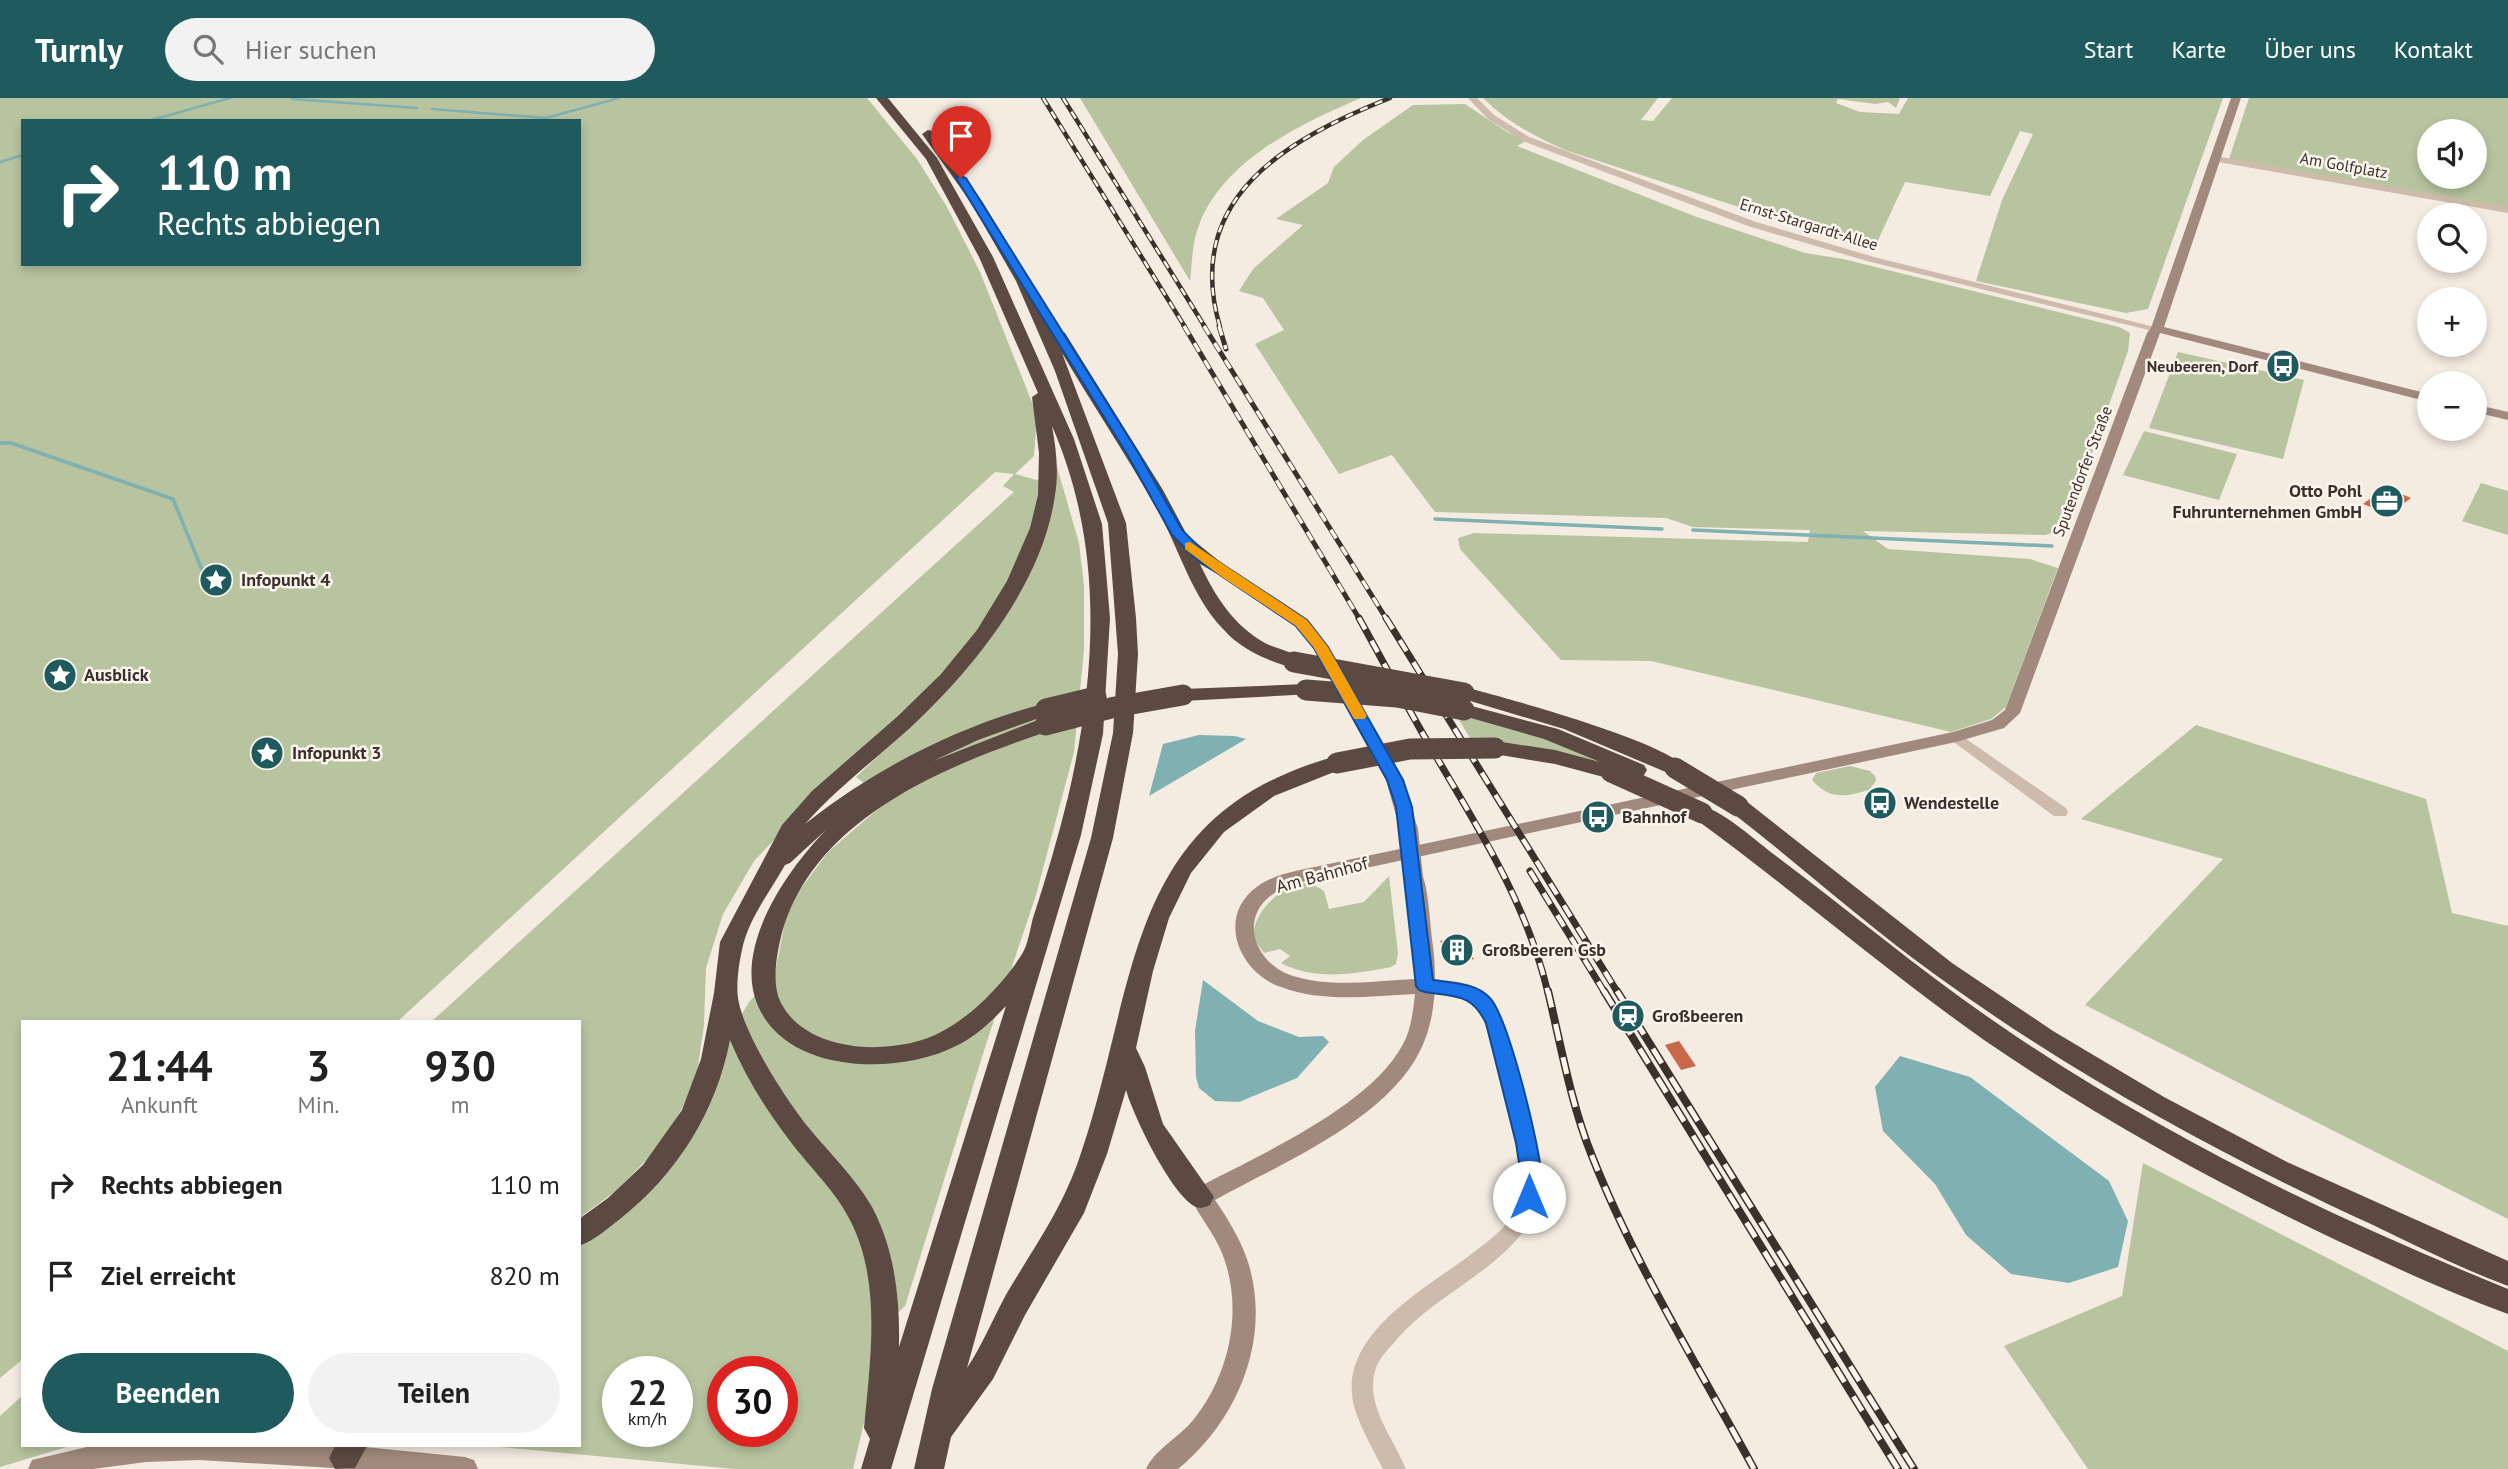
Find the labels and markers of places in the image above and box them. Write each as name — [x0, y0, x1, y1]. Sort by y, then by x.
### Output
pin — [931, 106, 991, 178]
bus stop icon: Neubeeren, Dorf — [2264, 347, 2302, 385]
place label: Neubeeren, Dorf — [2147, 356, 2259, 376]
place label: Otto Pohl Fuhrunternehmen GmbH — [2173, 479, 2363, 523]
office icon: Otto Pohl Fuhrunternehmen GmbH — [2368, 482, 2406, 520]
place icon: Infopunkt 4 — [197, 561, 235, 599]
place label: Infopunkt 4 — [241, 568, 330, 591]
place icon: Ausblick — [41, 656, 79, 694]
place label: Ausblick — [84, 663, 149, 686]
place icon: Infopunkt 3 — [248, 734, 286, 772]
place label: Infopunkt 3 — [292, 741, 381, 764]
bus stop icon: Wendestelle — [1861, 784, 1899, 822]
place label: Wendestelle — [1904, 791, 1999, 814]
bus stop icon: Bahnhof — [1579, 798, 1617, 836]
place label: Bahnhof — [1622, 805, 1687, 828]
building icon: Großbeeren Gsb — [1438, 931, 1476, 969]
place label: Großbeeren Gsb — [1482, 938, 1606, 961]
station icon: Großbeeren — [1609, 997, 1647, 1035]
place label: Großbeeren — [1652, 1004, 1743, 1027]

